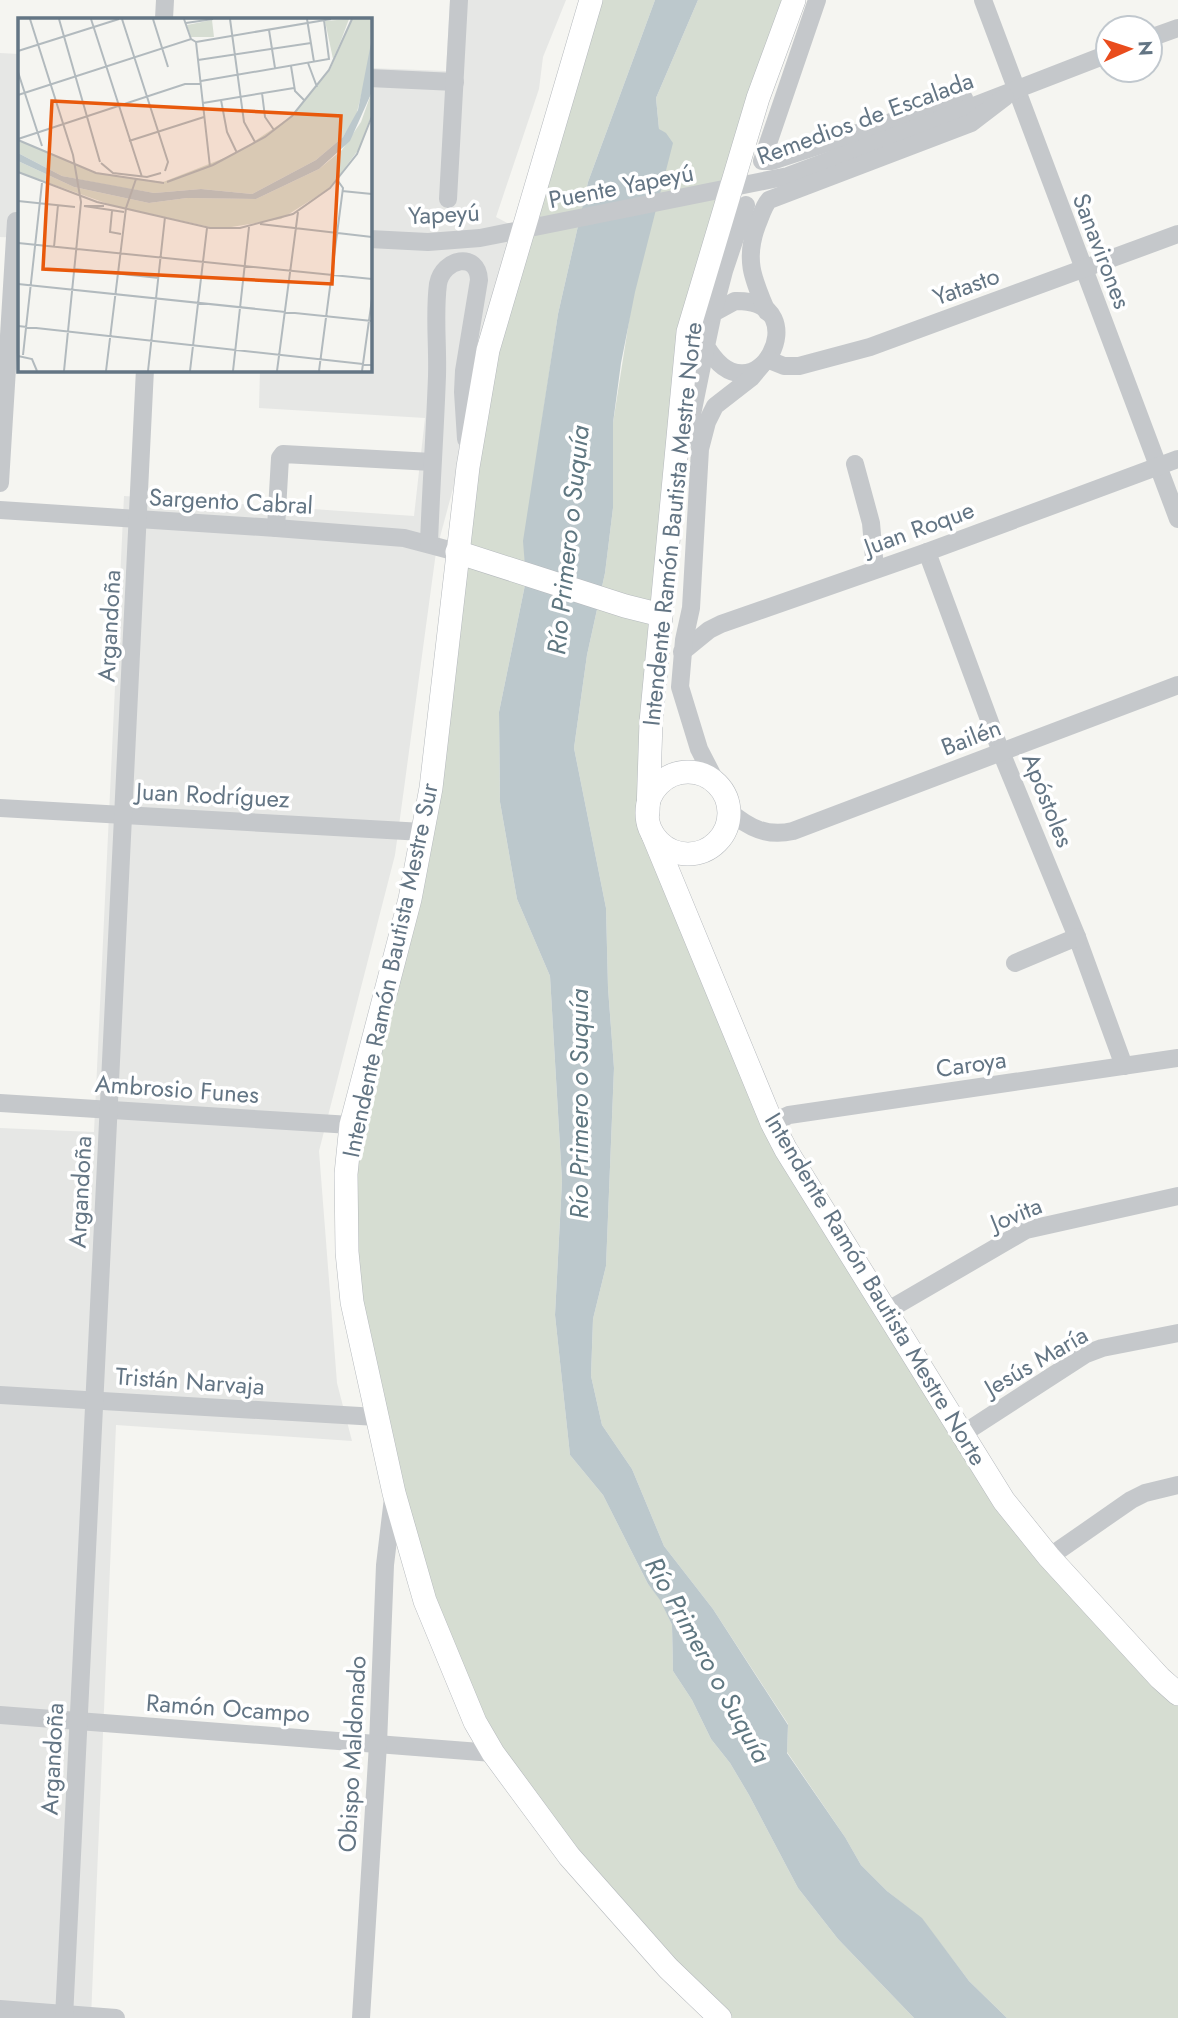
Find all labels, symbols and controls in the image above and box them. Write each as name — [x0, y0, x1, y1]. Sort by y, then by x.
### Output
north arrow — [1094, 14, 1164, 84]
inset map — [18, 18, 371, 371]
text: N — [1132, 40, 1159, 56]
street label: Remedios de Escalada — [752, 63, 978, 173]
street label: Puente Yapeyú — [546, 155, 696, 217]
street label: Sanavirones — [1064, 188, 1140, 314]
street label: Yapeyú — [407, 195, 481, 233]
street label: Yatasto — [928, 258, 1004, 314]
street label: Intendente Ramón Bautista Mestre Norte — [633, 320, 711, 728]
water label: Río Primero o Suquía — [537, 423, 599, 657]
street label: Sargento Cabral — [148, 479, 314, 523]
street label: Juan Roque — [856, 492, 979, 565]
street label: Argandoña — [89, 569, 129, 683]
street label: Bailén — [936, 710, 1006, 764]
street label: Apóstoles — [1013, 748, 1083, 852]
street label: Juan Rodríguez — [132, 773, 291, 816]
street label: Intendente Ramón Bautista Mestre Sur — [333, 779, 447, 1161]
water label: Río Primero o Suquía — [560, 988, 598, 1219]
street label: Caroya — [934, 1042, 1008, 1086]
street label: Ambrosio Funes — [94, 1066, 260, 1112]
street label: Intendente Ramón Bautista Mestre Norte — [756, 1106, 996, 1472]
street label: Argandoña — [60, 1135, 100, 1249]
street label: Jovita — [982, 1188, 1047, 1241]
street label: Jesús María — [975, 1317, 1094, 1406]
street label: Tristán Narvaja — [114, 1358, 266, 1404]
water label: Río Primero o Suquía — [635, 1550, 781, 1771]
street label: Obispo Maldonado — [329, 1655, 375, 1853]
street label: Ramón Ocampo — [145, 1685, 311, 1731]
street label: Argandoña — [32, 1702, 72, 1816]

